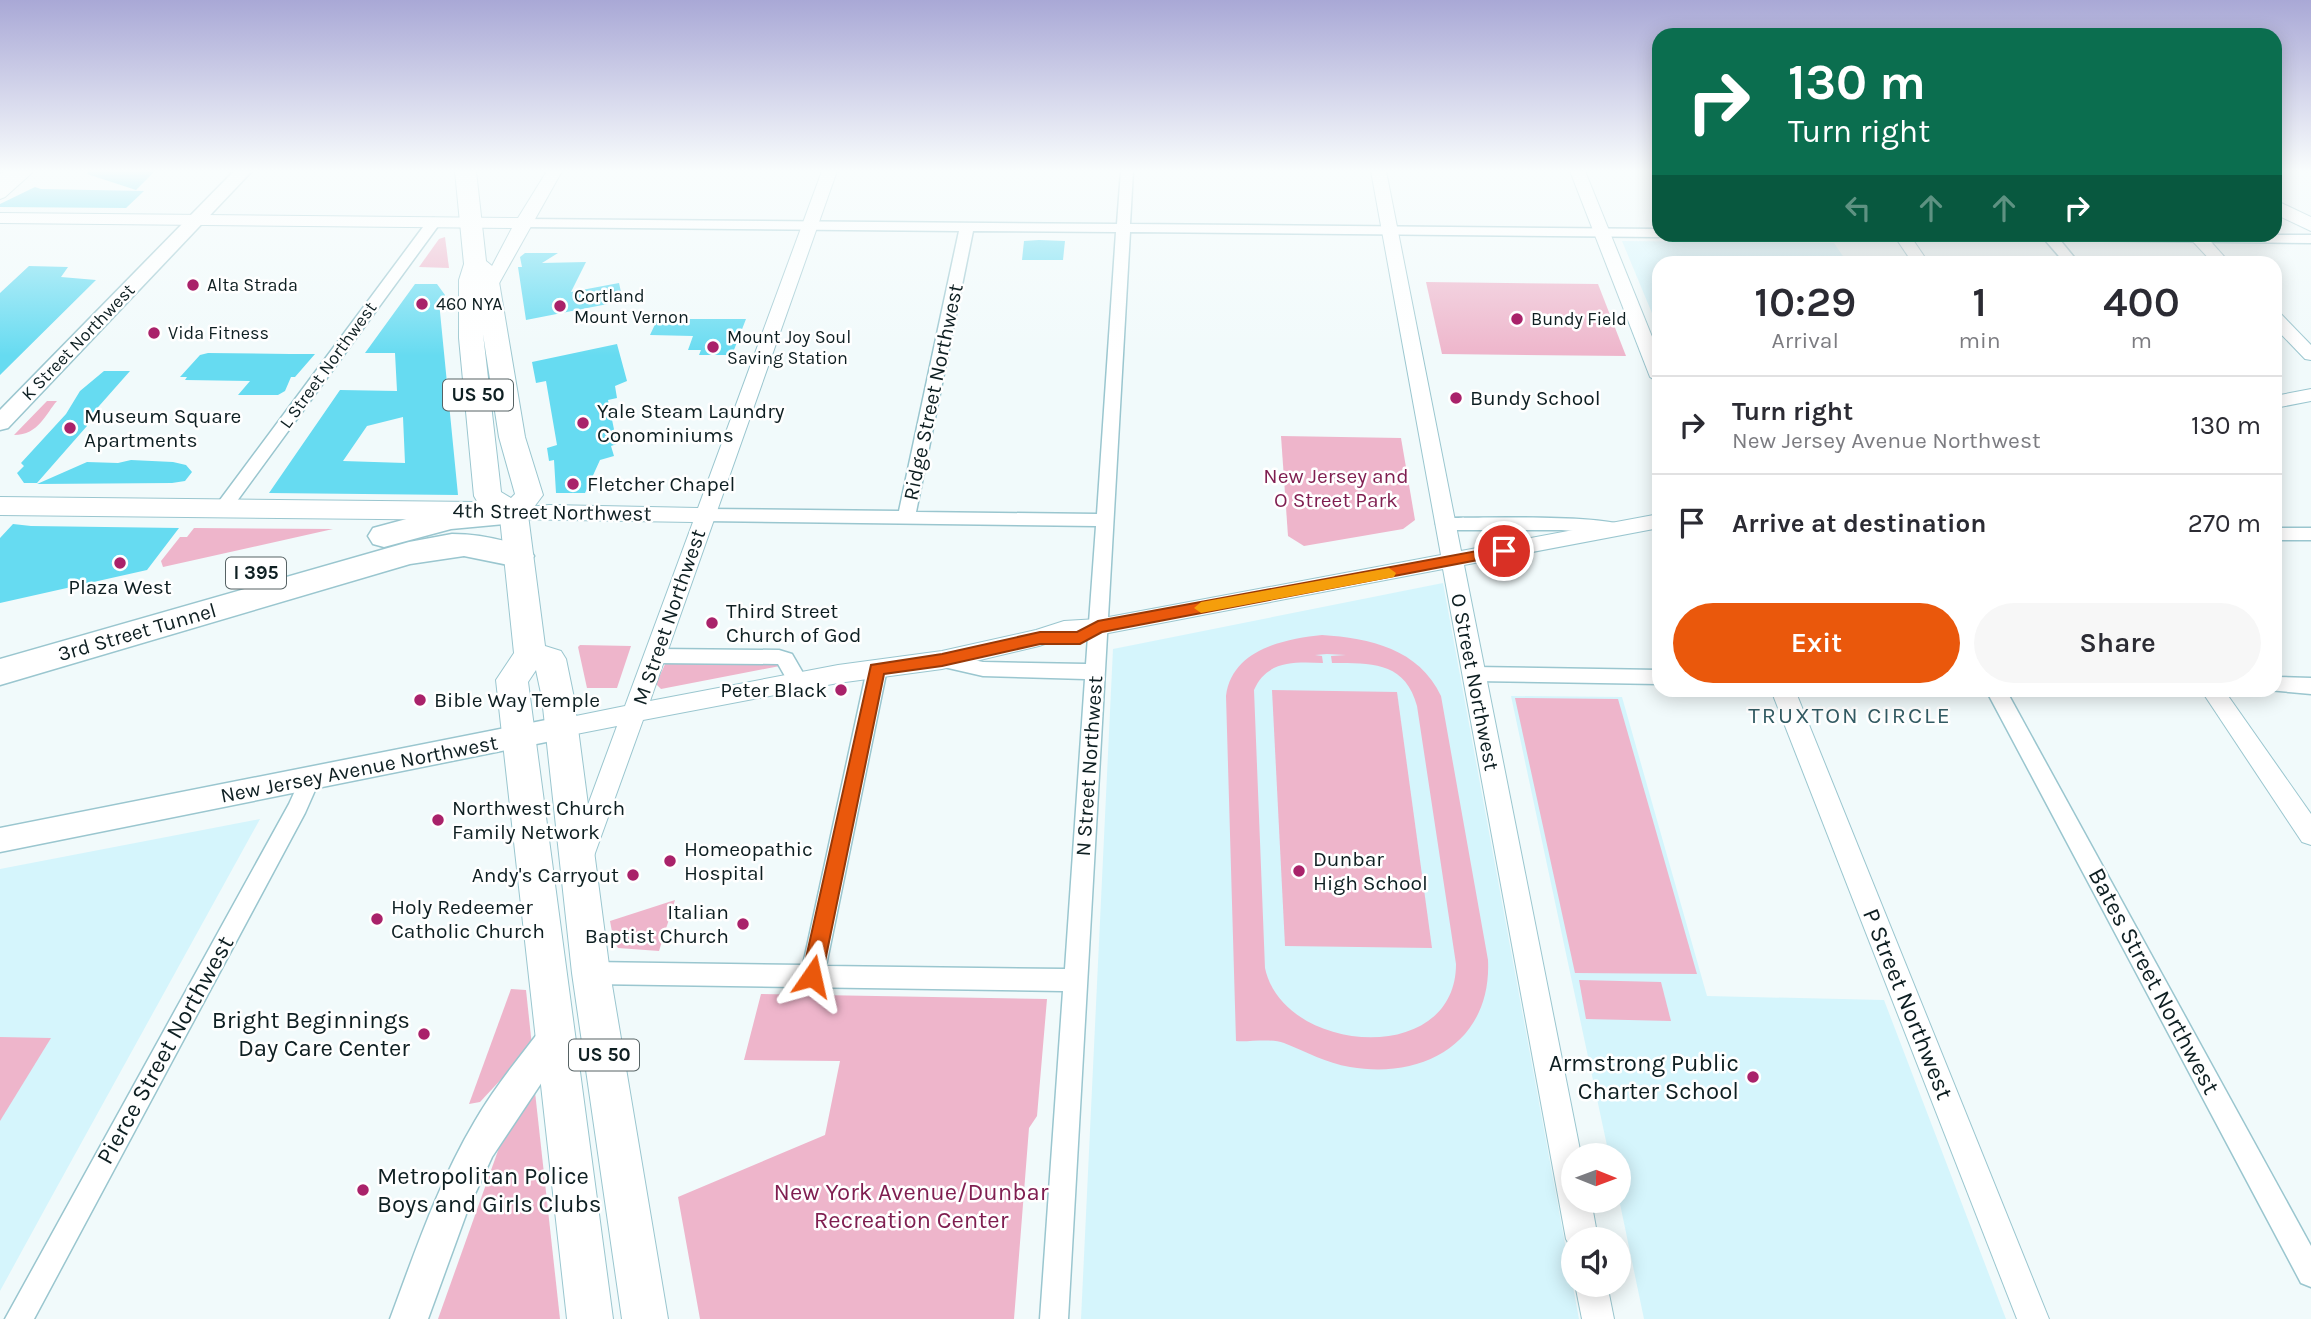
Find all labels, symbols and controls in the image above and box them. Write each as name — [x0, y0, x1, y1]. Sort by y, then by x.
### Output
text: 130 m — [1788, 54, 1926, 111]
icon: right — [1673, 56, 1764, 147]
text: Turn right — [1788, 113, 1930, 150]
icon: left — [1839, 189, 1877, 227]
icon: ahead — [1912, 189, 1950, 227]
icon: ahead — [1985, 189, 2023, 227]
icon: right — [2058, 189, 2096, 227]
place label: Alta Strada — [207, 274, 298, 296]
marker: Alta Strada — [185, 277, 201, 293]
text: 10:29 — [1754, 277, 1856, 327]
text: 1 — [1972, 277, 1987, 327]
text: 400 — [2103, 277, 2180, 327]
street label: K Street Northwest — [17, 279, 139, 405]
street label: Ridge Street Northwest — [898, 281, 968, 502]
place label: Cortland Mount Vernon — [574, 285, 689, 328]
place label: 460 NYA — [436, 293, 503, 315]
marker: 460 NYA — [414, 296, 430, 312]
street label: L Street Northwest — [275, 297, 381, 433]
marker: Cortland Mount Vernon — [552, 298, 568, 314]
place label: Bundy Field — [1531, 308, 1627, 330]
marker: Bundy Field — [1509, 311, 1525, 327]
place label: Vida Fitness — [168, 322, 269, 344]
marker: Vida Fitness — [146, 325, 162, 341]
place label: Mount Joy Soul Saving Station — [727, 326, 851, 369]
text: Arrival — [1772, 327, 1839, 354]
text: min — [1958, 327, 2001, 354]
text: m — [2131, 327, 2152, 354]
marker: Mount Joy Soul Saving Station — [705, 339, 721, 355]
road number: US 50 — [443, 380, 513, 410]
place label: Bundy School — [1470, 386, 1601, 410]
marker: Bundy School — [1448, 390, 1464, 406]
text: Turn right — [1732, 396, 1853, 427]
place label: Yale Steam Laundry Conominiums — [597, 399, 785, 447]
place label: Museum Square Apartments — [84, 404, 241, 452]
icon: right — [1673, 406, 1711, 444]
text: 130 m — [2191, 410, 2261, 441]
marker: Yale Steam Laundry Conominiums — [575, 415, 591, 431]
marker: Museum Square Apartments — [62, 420, 78, 436]
text: New Jersey Avenue Northwest — [1732, 427, 2041, 454]
park label: New Jersey and O Street Park — [1263, 464, 1409, 512]
place label: Fletcher Chapel — [587, 472, 735, 496]
marker: Fletcher Chapel — [565, 476, 581, 492]
street label: 4th Street Northwest — [452, 498, 652, 526]
icon: arrive — [1673, 504, 1711, 542]
text: Arrive at destination — [1732, 508, 1986, 539]
text: 270 m — [2188, 508, 2261, 539]
pin — [1474, 521, 1534, 581]
street label: M Street Northwest — [628, 526, 710, 708]
icon: arrive — [1485, 532, 1523, 570]
marker: Plaza West — [112, 555, 128, 571]
road number: I 395 — [226, 558, 286, 588]
place label: Plaza West — [68, 575, 172, 599]
street label: O Street Northwest — [1446, 591, 1504, 773]
street label: 3rd Street Tunnel — [55, 598, 219, 666]
place label: Third Street Church of God — [726, 599, 861, 647]
button: Exit — [1673, 603, 1960, 683]
button: Share — [1974, 603, 2261, 683]
marker: Third Street Church of God — [704, 615, 720, 631]
street label: N Street Northwest — [1071, 675, 1107, 857]
place label: Peter Black — [720, 678, 827, 702]
marker: Peter Black — [833, 682, 849, 698]
place label: Bible Way Temple — [434, 688, 600, 712]
marker: Bible Way Temple — [412, 692, 428, 708]
district label: TRUXTON CIRCLE — [1748, 702, 1952, 729]
street label: New Jersey Avenue Northwest — [218, 730, 500, 808]
place label: Northwest Church Family Network — [452, 796, 625, 844]
marker: Northwest Church Family Network — [430, 812, 446, 828]
place label: Homeopathic Hospital — [684, 837, 813, 885]
place label: Dunbar High School — [1313, 847, 1428, 895]
marker: Homeopathic Hospital — [662, 853, 678, 869]
place label: Andy's Carryout — [472, 863, 619, 887]
marker: Dunbar High School — [1291, 863, 1307, 879]
street label: Bates Street Northwest — [2082, 863, 2226, 1099]
marker: Andy's Carryout — [625, 867, 641, 883]
place label: Holy Redeemer Catholic Church — [391, 895, 545, 943]
place label: Italian Baptist Church — [585, 900, 729, 948]
street label: P Street Northwest — [1857, 904, 1959, 1104]
marker: Holy Redeemer Catholic Church — [369, 911, 385, 927]
marker: Italian Baptist Church — [735, 916, 751, 932]
street label: Pierce Street Northwest — [91, 931, 239, 1169]
position arrow — [775, 939, 849, 1013]
place label: Bright Beginnings Day Care Center — [212, 1006, 410, 1062]
marker: Bright Beginnings Day Care Center — [416, 1026, 432, 1042]
road number: US 50 — [569, 1040, 639, 1070]
place label: Armstrong Public Charter School — [1549, 1049, 1739, 1105]
marker: Armstrong Public Charter School — [1745, 1069, 1761, 1085]
north arrow — [1561, 1143, 1631, 1213]
map controls — [1561, 1143, 1631, 1297]
place label: Metropolitan Police Boys and Girls Clubs — [377, 1162, 601, 1218]
park label: New York Avenue/Dunbar Recreation Center — [774, 1178, 1049, 1234]
marker: Metropolitan Police Boys and Girls Clubs — [355, 1182, 371, 1198]
button: sound — [1561, 1227, 1631, 1297]

